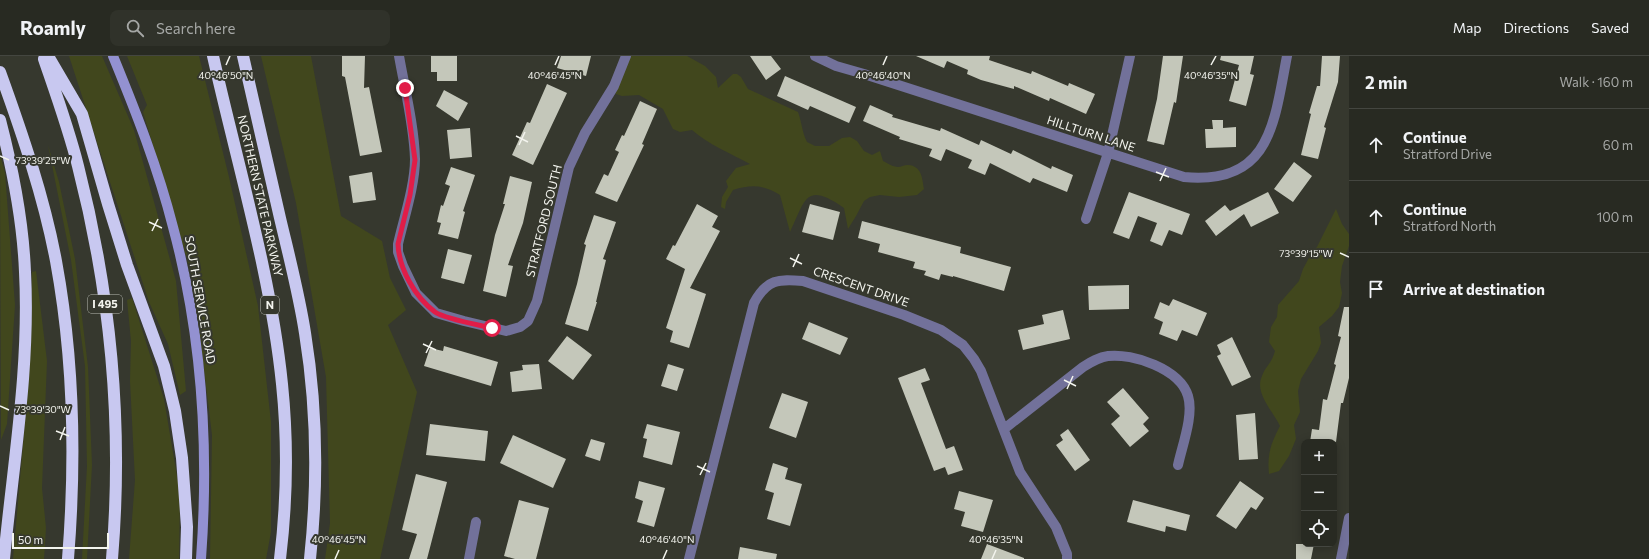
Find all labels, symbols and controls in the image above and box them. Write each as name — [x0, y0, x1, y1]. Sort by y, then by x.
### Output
search box — [110, 10, 390, 46]
text: Roamly — [20, 16, 86, 39]
icon: search — [124, 17, 146, 39]
text: Search here — [156, 19, 235, 37]
text: Map — [1453, 19, 1482, 36]
text: Directions — [1504, 19, 1569, 36]
text: Saved — [1591, 19, 1629, 36]
text: 40°46'50"N — [199, 69, 253, 81]
text: 40°46'45"N — [528, 69, 582, 81]
text: 40°46'40"N — [855, 69, 911, 81]
text: 40°46'35"N — [1184, 69, 1238, 81]
text: 2 min — [1365, 72, 1407, 93]
text: Walk · 160 m — [1559, 74, 1633, 90]
route end — [396, 79, 414, 97]
street label: HILLTURN LANE — [1045, 112, 1137, 154]
street label: NORTHERN STATE PARKWAY — [236, 114, 286, 278]
text: Continue — [1403, 128, 1467, 146]
icon: ahead — [1365, 134, 1387, 156]
text: 60 m — [1603, 137, 1633, 153]
text: Stratford Drive — [1403, 146, 1492, 162]
text: 73°39'25"W — [16, 154, 70, 166]
street label: STRATFORD SOUTH — [522, 163, 564, 279]
text: Continue — [1403, 200, 1467, 218]
icon: ahead — [1365, 206, 1387, 228]
text: 100 m — [1597, 209, 1633, 225]
text: Stratford North — [1403, 218, 1496, 234]
street label: SOUTH SERVICE ROAD — [183, 234, 219, 365]
text: 73°39'15"W — [1279, 247, 1333, 259]
street label: CRESCENT DRIVE — [812, 263, 911, 309]
icon: arrive — [1365, 278, 1387, 300]
text: Arrive at destination — [1403, 280, 1545, 298]
road number: I 495 — [88, 295, 122, 313]
road number: N — [261, 296, 279, 314]
route start — [483, 319, 501, 337]
text: 73°39'30"W — [15, 403, 71, 415]
map controls — [1301, 439, 1337, 547]
button: + — [1301, 439, 1337, 475]
button: − — [1301, 475, 1337, 511]
button: locate — [1301, 511, 1337, 547]
scale bar — [12, 531, 109, 550]
text: 50 m — [18, 533, 43, 546]
text: 40°46'45"N — [312, 533, 366, 545]
text: 40°46'40"N — [639, 533, 695, 545]
text: 40°46'35"N — [969, 533, 1023, 545]

